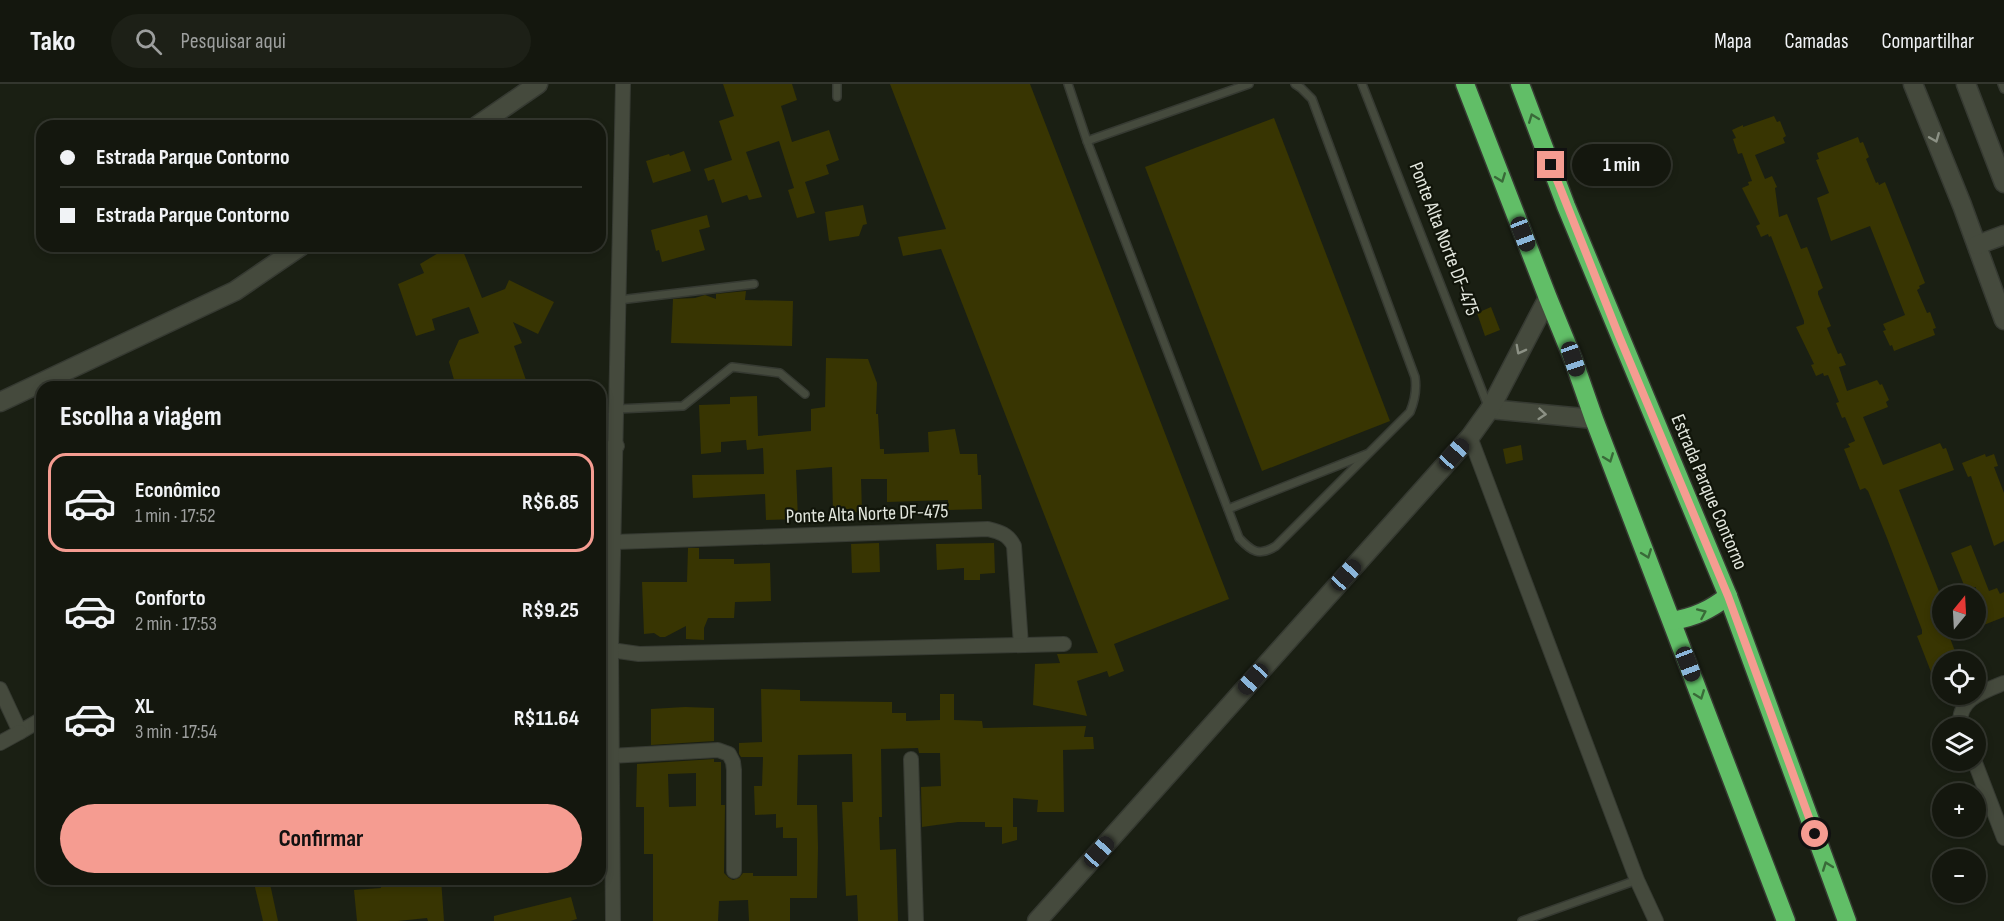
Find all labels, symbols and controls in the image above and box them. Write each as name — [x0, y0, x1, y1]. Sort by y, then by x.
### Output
search box — [111, 14, 531, 68]
text: Tako — [30, 25, 75, 58]
icon: search — [132, 25, 165, 58]
text: Pesquisar aqui — [180, 28, 286, 55]
text: Mapa — [1714, 29, 1752, 54]
text: Camadas — [1785, 29, 1848, 54]
text: Compartilhar — [1881, 29, 1974, 54]
one-way arrow — [1528, 113, 1540, 124]
one-way arrow — [1928, 132, 1940, 143]
text: Estrada Parque Contorno — [96, 144, 290, 171]
callout: 1 min — [1572, 144, 1671, 186]
route end — [1537, 151, 1564, 178]
text: 1 min — [1603, 153, 1640, 177]
street label: Ponte Alta Norte DF-475 — [1404, 159, 1484, 319]
one-way arrow — [1494, 172, 1507, 183]
text: Estrada Parque Contorno — [96, 202, 290, 229]
car — [1508, 214, 1538, 254]
car — [1559, 339, 1587, 379]
one-way arrow — [1516, 344, 1527, 354]
text: Escolha a viagem — [60, 401, 222, 433]
one-way arrow — [1537, 407, 1546, 420]
street label: Estrada Parque Contorno — [1665, 411, 1753, 573]
car — [1435, 435, 1473, 473]
one-way arrow — [1602, 452, 1615, 462]
icon: car — [63, 476, 117, 530]
text: Econômico — [135, 477, 221, 504]
text: R$6.85 — [522, 489, 579, 516]
street label: Ponte Alta Norte DF-475 — [785, 499, 949, 529]
text: 1 min · 17:52 — [135, 504, 216, 528]
one-way arrow — [1639, 548, 1652, 558]
car — [1327, 556, 1365, 594]
icon: car — [63, 584, 117, 638]
text: Conforto — [135, 585, 206, 612]
north arrow — [1932, 585, 1986, 639]
map controls — [1932, 585, 1986, 903]
text: R$9.25 — [522, 597, 579, 624]
one-way arrow — [1696, 608, 1707, 620]
text: 2 min · 17:53 — [135, 612, 217, 636]
car — [1673, 644, 1703, 684]
button: locate — [1932, 651, 1986, 705]
car — [1234, 660, 1272, 698]
one-way arrow — [1693, 689, 1706, 700]
icon: car — [63, 692, 117, 746]
text: XL — [135, 693, 154, 720]
text: R$11.64 — [514, 705, 579, 732]
button: layers — [1932, 717, 1986, 771]
text: 3 min · 17:54 — [135, 720, 217, 744]
button: + — [1932, 783, 1986, 837]
button: Confirmar — [60, 804, 582, 873]
route start — [1801, 820, 1828, 847]
car — [1080, 833, 1118, 871]
button: − — [1932, 849, 1986, 903]
one-way arrow — [1821, 861, 1834, 872]

